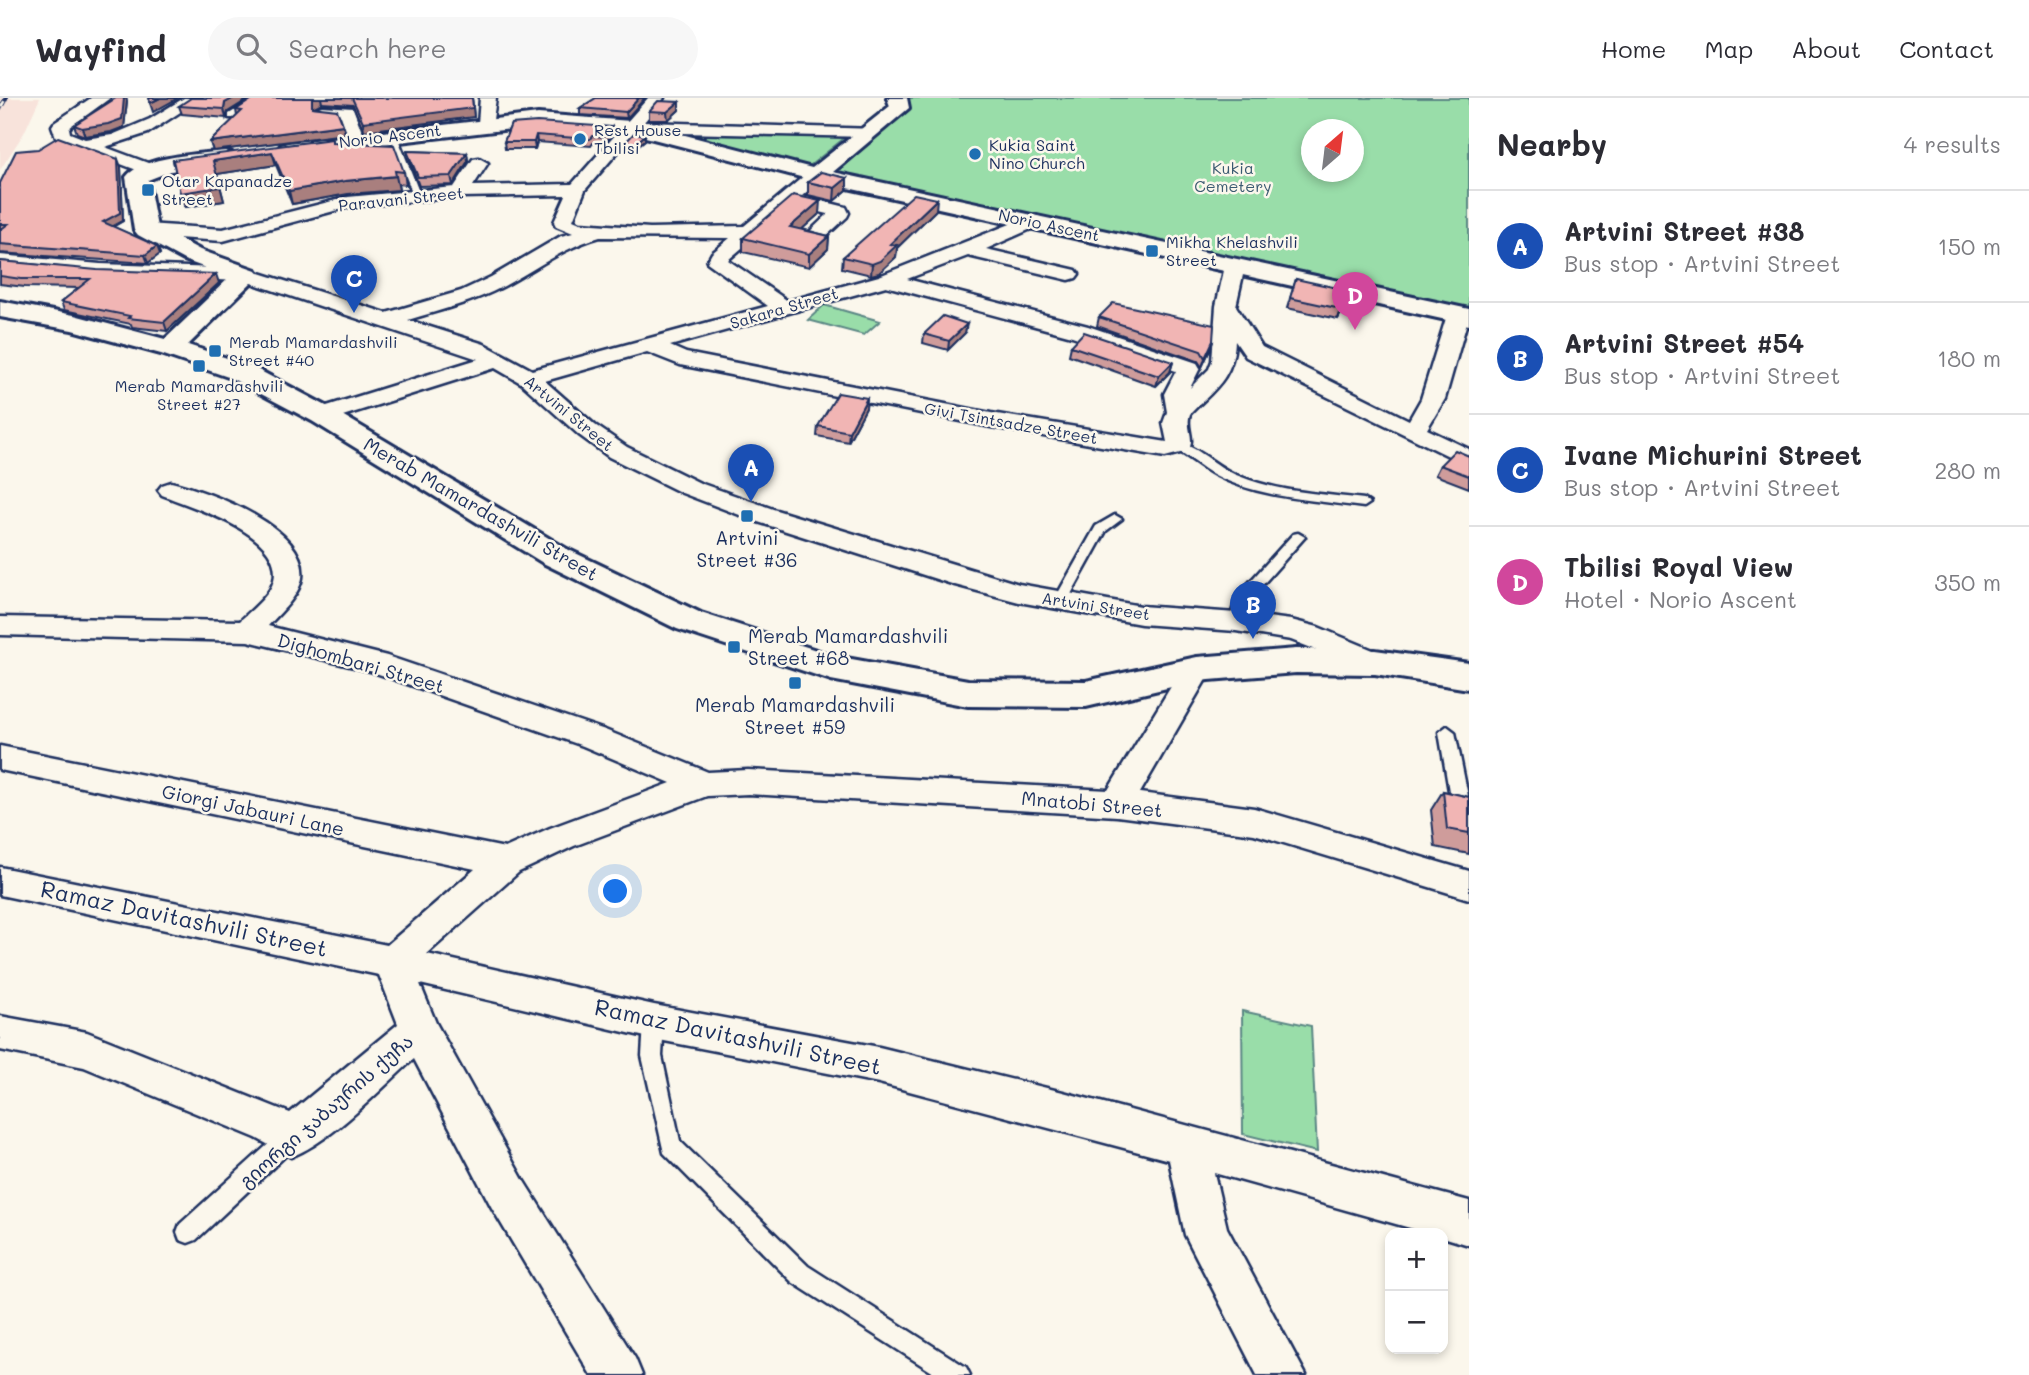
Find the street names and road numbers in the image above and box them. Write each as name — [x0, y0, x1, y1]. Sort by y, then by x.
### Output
street label: Norio Ascent — [338, 119, 442, 152]
street label: Paravani Street — [337, 181, 465, 216]
street label: Norio Ascent — [997, 204, 1102, 245]
street label: Sakara Street — [727, 282, 840, 333]
street label: Artvini Street — [520, 370, 618, 455]
street label: Givi Tsintsadze Street — [923, 397, 1099, 448]
street label: Merab Mamardashvili Street — [359, 431, 603, 586]
street label: Artvini Street — [1040, 587, 1152, 624]
street label: Dighombari Street — [275, 627, 448, 698]
street label: Giorgi Jabauri Lane — [160, 778, 347, 841]
street label: Mnatobi Street — [1020, 785, 1164, 822]
street label: Ramaz Davitashvili Street — [38, 873, 330, 963]
street label: Ramaz Davitashvili Street — [592, 991, 884, 1081]
street label: გიორგი ჯაბაურის ქუჩა — [234, 1028, 418, 1193]

